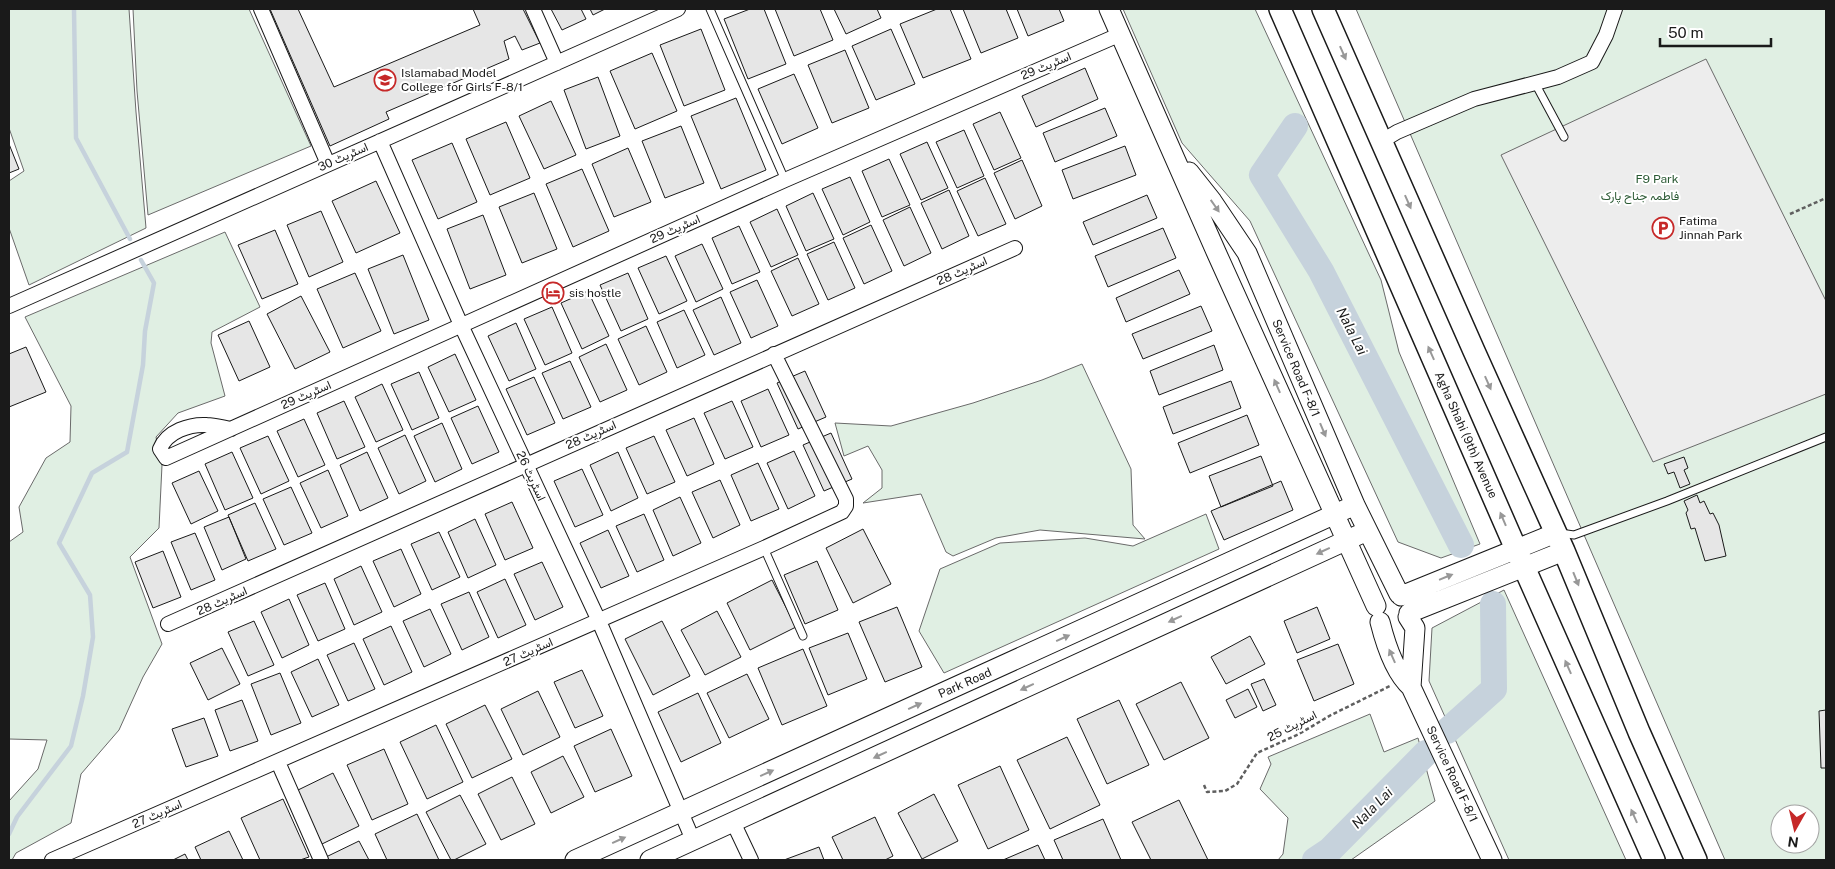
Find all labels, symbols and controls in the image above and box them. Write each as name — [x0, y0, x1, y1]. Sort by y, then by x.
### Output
scale bar — [1660, 15, 1771, 47]
text: 50 m — [1668, 24, 1703, 41]
one-way arrow — [1339, 46, 1347, 60]
street label: اسٹریٹ 29 — [1019, 49, 1074, 84]
place label: Islamabad Model College for Girls F-8/1 — [401, 66, 523, 94]
school or university icon: Islamabad Model College for Girls F-8/1 — [373, 68, 397, 92]
street label: اسٹریٹ 30 — [316, 140, 371, 175]
park label: F9 Park — [1635, 172, 1679, 186]
park label: فاطمہ جناح پارک — [1601, 189, 1679, 205]
one-way arrow — [1405, 195, 1413, 209]
one-way arrow — [1210, 199, 1220, 212]
street label: اسٹریٹ 29 — [648, 212, 703, 247]
place label: Fatima Jinnah Park — [1679, 214, 1743, 242]
parking icon: Fatima Jinnah Park — [1651, 216, 1675, 240]
street label: اسٹریٹ 28 — [935, 254, 990, 289]
hotel icon: sis hostle — [541, 281, 565, 305]
place label: sis hostle — [569, 286, 622, 300]
water label: Nala Lai — [1333, 305, 1371, 358]
street label: Service Road F-8/1 — [1269, 317, 1323, 419]
one-way arrow — [1426, 346, 1434, 360]
street label: Agha Shahi (9th) Avenue — [1432, 369, 1500, 501]
one-way arrow — [1484, 376, 1492, 390]
street label: اسٹریٹ 29 — [279, 378, 334, 413]
one-way arrow — [1273, 379, 1281, 393]
street label: اسٹریٹ 28 — [564, 418, 619, 453]
one-way arrow — [1319, 423, 1327, 438]
street label: اسٹریٹ 26 — [512, 449, 549, 504]
one-way arrow — [1498, 511, 1506, 526]
one-way arrow — [1315, 546, 1330, 555]
one-way arrow — [1572, 572, 1580, 587]
one-way arrow — [1439, 573, 1454, 581]
street label: اسٹریٹ 28 — [195, 584, 250, 619]
one-way arrow — [1168, 615, 1182, 623]
one-way arrow — [1056, 634, 1070, 642]
street label: اسٹریٹ 27 — [501, 635, 556, 670]
one-way arrow — [1388, 649, 1396, 663]
one-way arrow — [1564, 660, 1572, 674]
street label: Park Road — [936, 665, 994, 701]
one-way arrow — [1020, 683, 1034, 691]
one-way arrow — [908, 701, 922, 709]
street label: اسٹریٹ 25 — [1265, 708, 1320, 745]
street label: Service Road F-8/1 — [1424, 724, 1480, 824]
one-way arrow — [873, 751, 887, 759]
one-way arrow — [760, 769, 775, 778]
water label: Nala Lai — [1348, 784, 1396, 832]
street label: اسٹریٹ 27 — [130, 797, 185, 832]
north arrow — [1770, 804, 1820, 854]
one-way arrow — [1630, 809, 1638, 823]
text: N — [1787, 833, 1800, 851]
one-way arrow — [612, 836, 626, 844]

